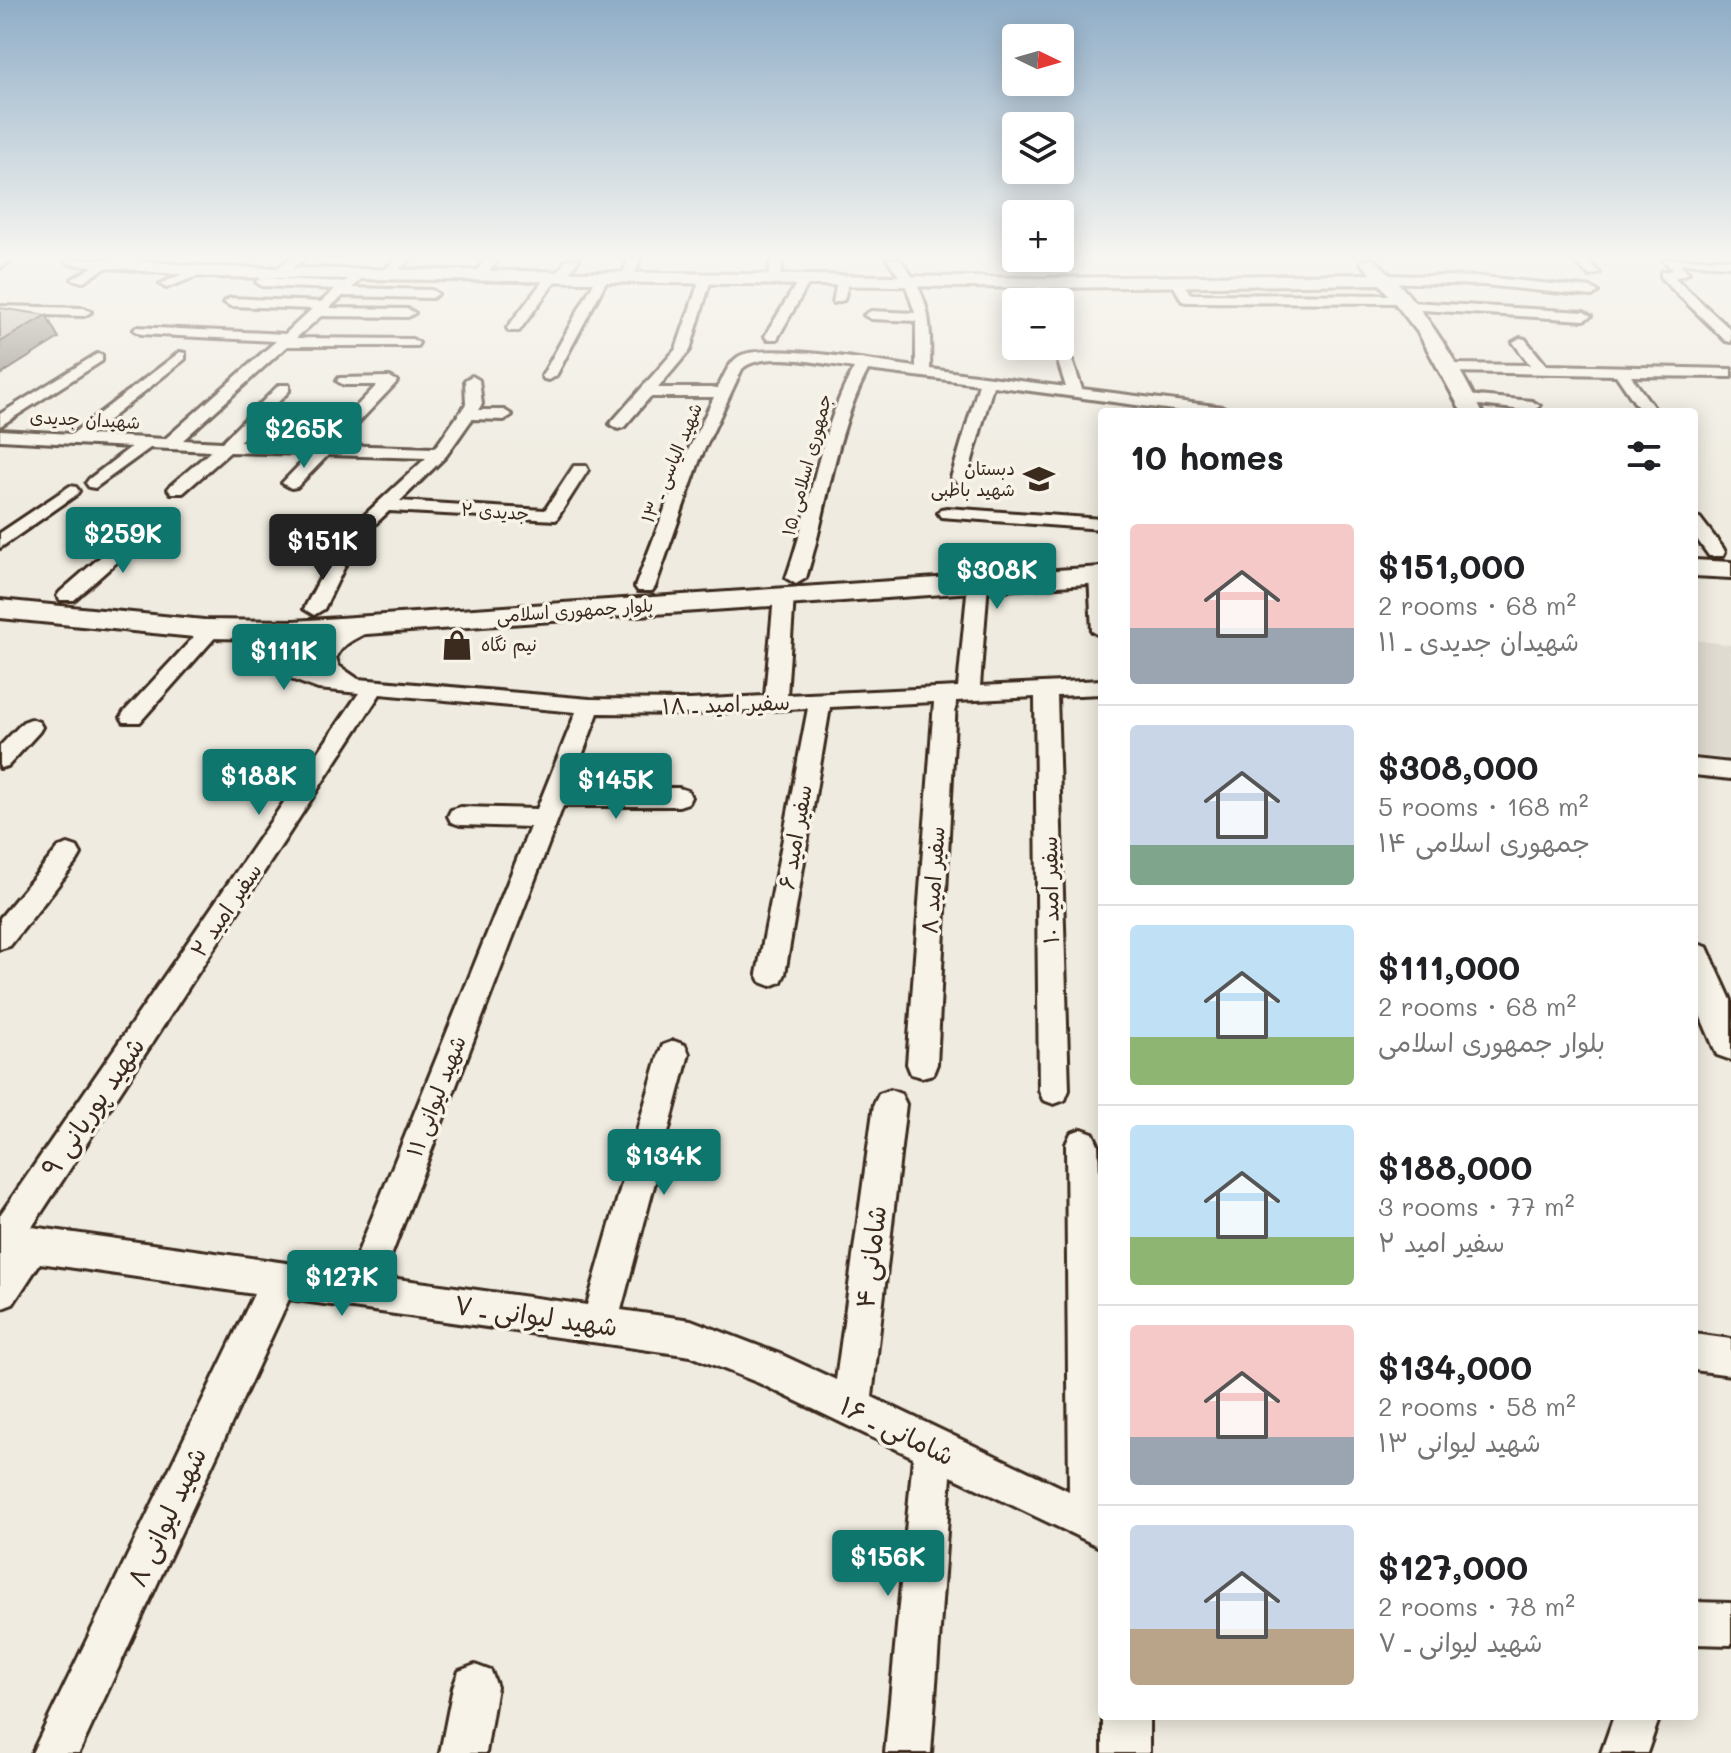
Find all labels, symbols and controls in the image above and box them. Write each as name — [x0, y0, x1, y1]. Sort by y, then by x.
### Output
north arrow — [1002, 24, 1074, 96]
map controls — [1002, 24, 1074, 360]
button: layers — [1002, 112, 1074, 184]
button: + — [1002, 200, 1074, 272]
button: − — [1002, 288, 1074, 360]
street label: جمهوری اسلامی ۱۵ — [776, 391, 837, 539]
street label: شهید الیاسی ـ ۱۳ — [635, 399, 707, 526]
pin: $265K — [248, 402, 360, 470]
street label: شهیدان جدیدی — [29, 404, 141, 434]
text: $265K — [265, 411, 343, 445]
text: 10 homes — [1130, 434, 1284, 479]
icon: filters — [1622, 434, 1666, 478]
place label: دبستان شهید باطبی — [931, 456, 1015, 501]
school or university icon: دبستان شهید باطبی — [1022, 462, 1056, 496]
street label: جدیدی ۲ — [460, 497, 530, 525]
pin: $259K — [67, 507, 179, 575]
pin: $151K — [267, 514, 379, 582]
text: $259K — [84, 516, 162, 550]
text: $151K — [287, 523, 359, 557]
pin: $308K — [941, 543, 1053, 611]
text: $151,000 — [1378, 543, 1525, 588]
text: $308K — [956, 552, 1038, 586]
icon: home — [1194, 556, 1290, 652]
text: 2 rooms · 68 m² — [1378, 588, 1576, 622]
street label: بلوار جمهوری اسلامی — [496, 593, 654, 628]
pin: $111K — [228, 624, 340, 692]
text: شهیدان جدیدی ـ ۱۱ — [1378, 624, 1579, 658]
shop icon: نیم نگاه — [440, 628, 474, 662]
place label: نیم نگاه — [481, 632, 537, 659]
text: $111K — [250, 633, 318, 667]
street label: سفیر امید ـ ۱۸ — [662, 687, 790, 720]
text: $308,000 — [1378, 744, 1538, 789]
pin: $188K — [203, 749, 315, 817]
pin: $145K — [560, 753, 672, 821]
icon: home — [1194, 757, 1290, 853]
text: $188K — [221, 758, 297, 792]
text: $145K — [578, 762, 654, 796]
street label: سفیر امید ۶ — [771, 782, 818, 892]
text: 5 rooms · 168 m² — [1378, 789, 1589, 823]
street label: سفیر امید ۸ — [914, 825, 951, 935]
text: جمهوری اسلامی ۱۴ — [1378, 825, 1590, 859]
street label: سفیر امید ۱۰ — [1034, 836, 1065, 944]
street label: سفیر امید ۲ — [184, 857, 268, 962]
text: $111,000 — [1378, 944, 1520, 989]
icon: home — [1194, 957, 1290, 1053]
text: 2 rooms · 68 m² — [1378, 989, 1576, 1023]
text: بلوار جمهوری اسلامی — [1378, 1025, 1605, 1059]
street label: شهید پوریانی ۹ — [33, 1030, 152, 1184]
street label: شهید لیوانی ۱۱ — [399, 1031, 473, 1161]
pin: $134K — [608, 1129, 720, 1197]
text: $134K — [626, 1138, 702, 1172]
text: $188,000 — [1378, 1144, 1532, 1189]
icon: home — [1194, 1157, 1290, 1253]
text: 3 rooms · 77 m² — [1378, 1189, 1575, 1223]
street label: شامانی ۴ — [847, 1204, 894, 1310]
text: سفیر امید ۲ — [1378, 1225, 1505, 1259]
pin: $127K — [286, 1250, 398, 1318]
text: $127K — [305, 1259, 379, 1293]
street label: شهید لیوانی ـ ۷ — [452, 1287, 620, 1344]
text: $134,000 — [1378, 1344, 1532, 1389]
icon: home — [1194, 1357, 1290, 1453]
street label: شامانی ـ ۱۶ — [834, 1388, 960, 1473]
text: 2 rooms · 58 m² — [1378, 1389, 1576, 1423]
text: شهید لیوانی ۱۳ — [1378, 1425, 1541, 1459]
street label: شهید لیوانی ۸ — [119, 1441, 214, 1592]
pin: $156K — [832, 1530, 944, 1598]
text: $156K — [850, 1539, 926, 1573]
text: $127,000 — [1378, 1544, 1528, 1589]
icon: home — [1194, 1557, 1290, 1653]
text: 2 rooms · 78 m² — [1378, 1589, 1575, 1623]
text: شهید لیوانی ـ ۷ — [1378, 1625, 1543, 1659]

